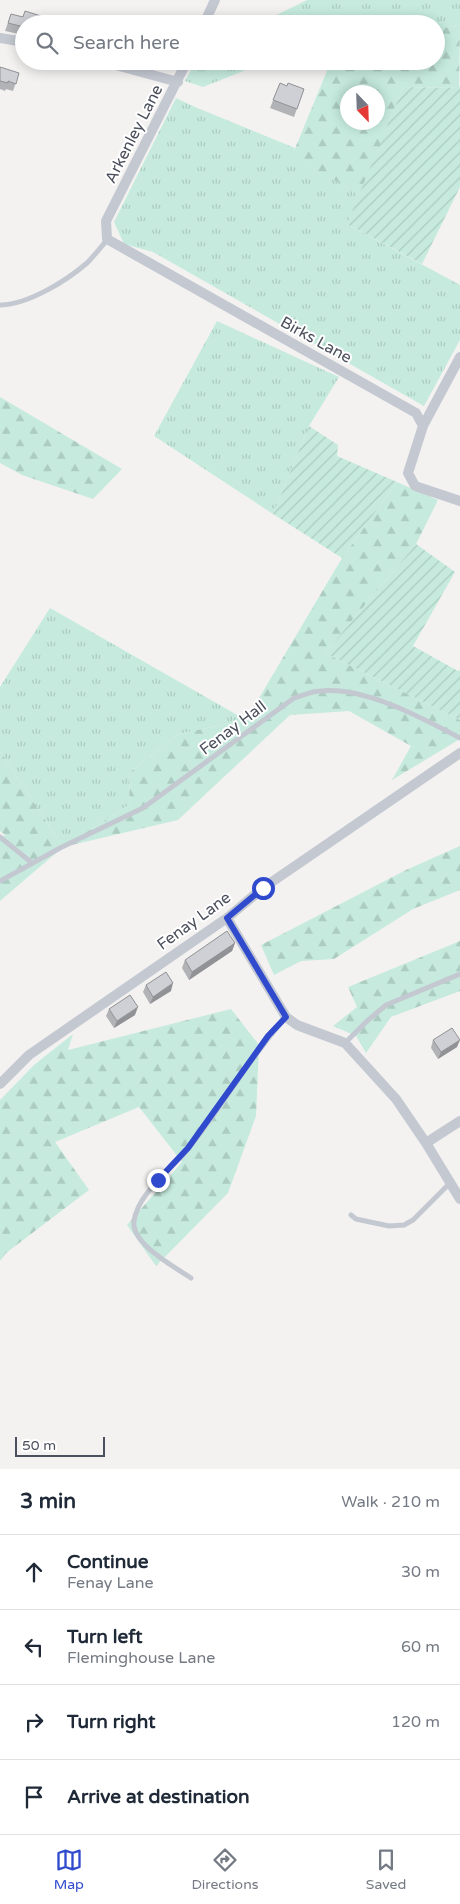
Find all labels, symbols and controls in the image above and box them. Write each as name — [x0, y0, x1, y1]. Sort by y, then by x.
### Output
search box — [15, 15, 445, 70]
icon: search — [33, 29, 61, 57]
text: Search here — [73, 32, 180, 54]
street label: Arkenley Lane — [101, 81, 167, 187]
north arrow — [340, 85, 385, 130]
street label: Birks Lane — [277, 312, 355, 368]
street label: Fenay Hall — [196, 696, 270, 760]
route start — [252, 877, 275, 900]
street label: Fenay Lane — [153, 887, 235, 955]
route end — [147, 1169, 170, 1192]
scale bar — [15, 1434, 105, 1457]
text: 50 m — [22, 1437, 56, 1454]
text: 3 min — [20, 1489, 76, 1514]
text: Walk · 210 m — [341, 1492, 440, 1512]
text: Continue — [67, 1551, 149, 1573]
icon: ahead — [20, 1558, 48, 1586]
text: 30 m — [401, 1562, 440, 1582]
text: Fenay Lane — [67, 1573, 154, 1593]
text: Turn left — [67, 1626, 143, 1648]
icon: left — [20, 1633, 48, 1661]
text: 60 m — [401, 1637, 440, 1657]
text: Fleminghouse Lane — [67, 1648, 215, 1668]
icon: right — [20, 1708, 48, 1736]
text: Turn right — [67, 1711, 155, 1733]
text: 120 m — [391, 1712, 440, 1732]
icon: arrive — [20, 1783, 48, 1811]
text: Arrive at destination — [67, 1786, 250, 1808]
tab: Map — [54, 1846, 84, 1893]
tab: Directions — [191, 1846, 258, 1893]
tab: Saved — [366, 1846, 406, 1893]

